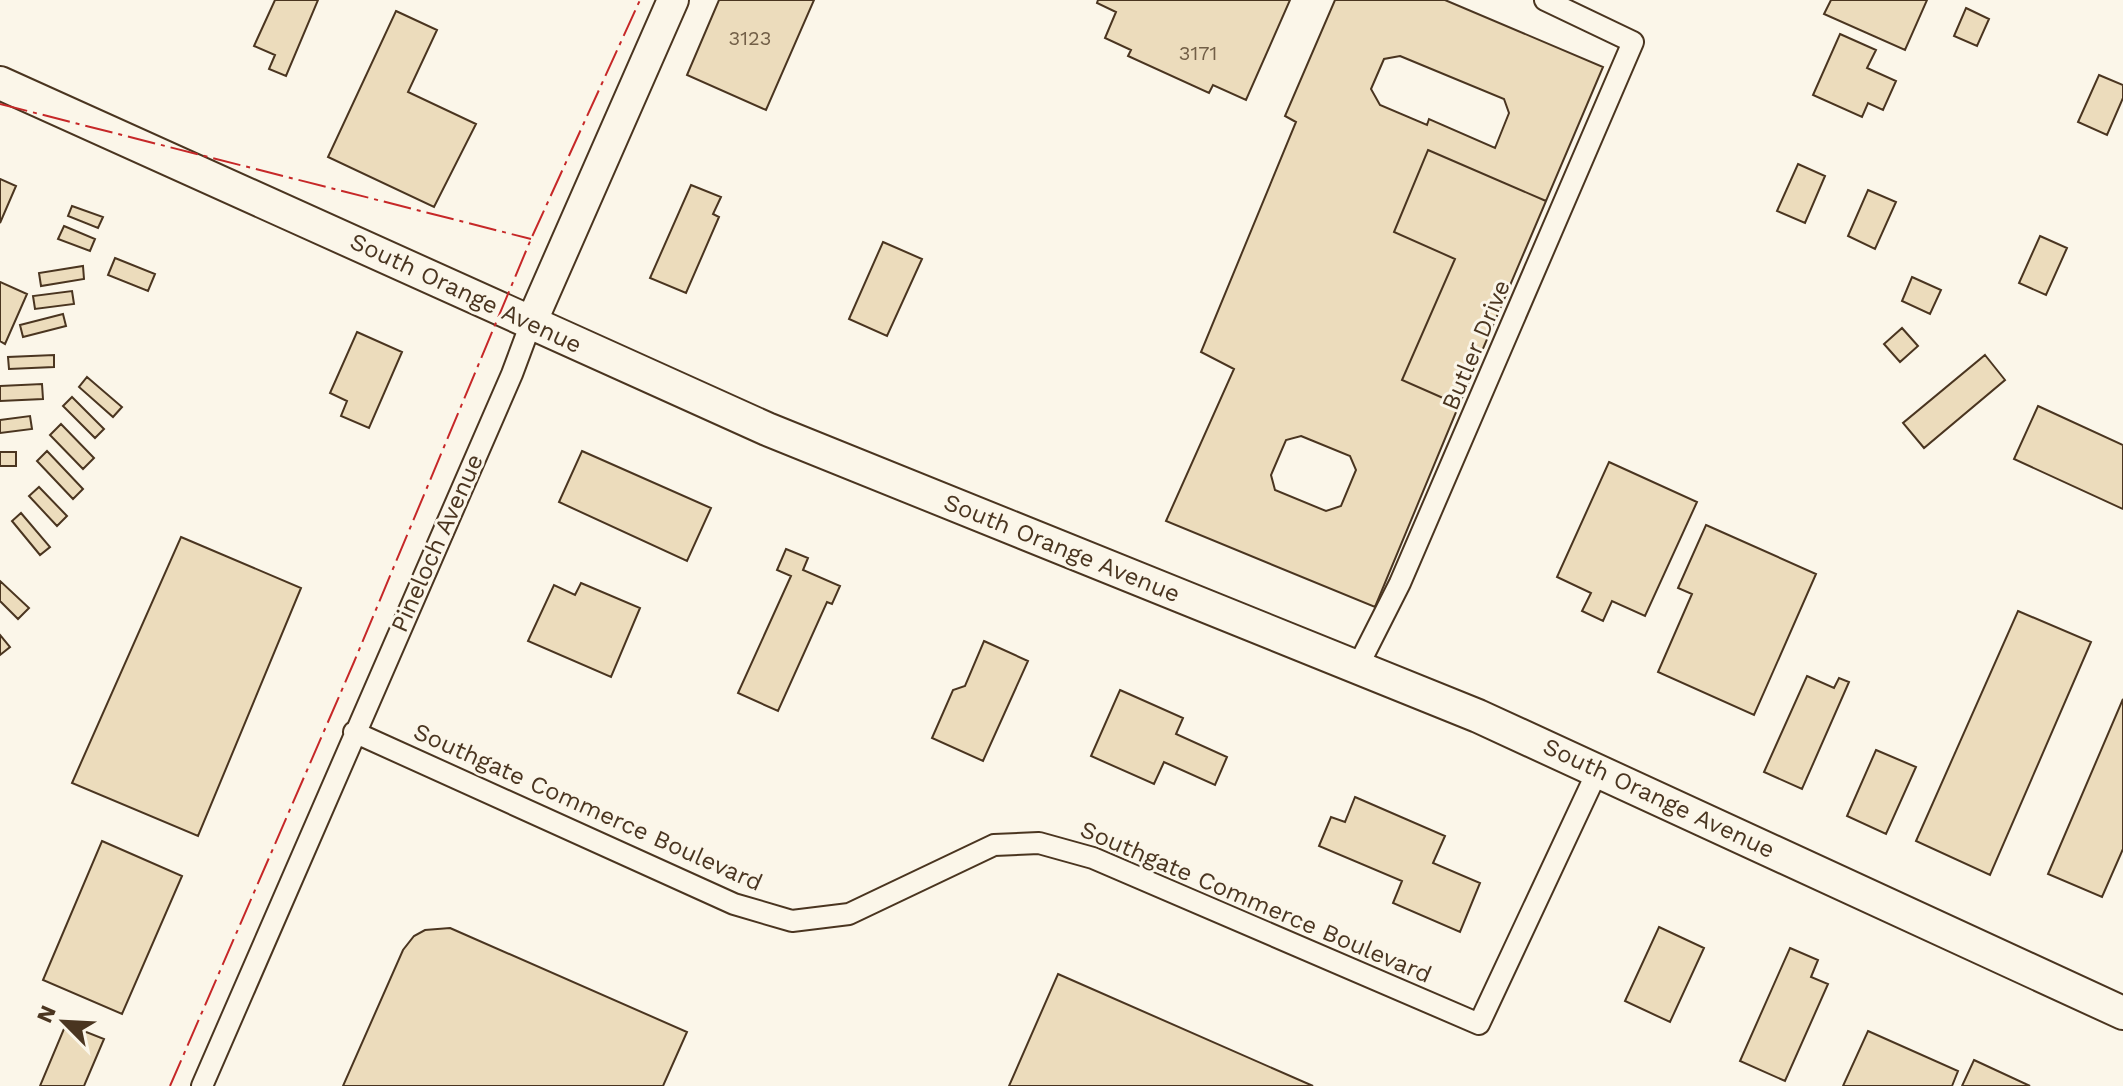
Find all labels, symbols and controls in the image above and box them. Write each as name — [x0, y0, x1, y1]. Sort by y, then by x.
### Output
house number: 3123 — [729, 26, 771, 50]
house number: 3171 — [1179, 41, 1217, 65]
street label: South Orange Avenue — [346, 227, 586, 359]
street label: Butler Drive — [1436, 276, 1516, 414]
street label: Pineloch Avenue — [385, 450, 489, 636]
street label: South Orange Avenue — [940, 488, 1184, 608]
street label: Southgate Commerce Boulevard — [409, 717, 767, 897]
street label: South Orange Avenue — [1539, 732, 1779, 864]
street label: Southgate Commerce Boulevard — [1076, 815, 1436, 989]
north arrow — [24, 982, 104, 1062]
text: N — [31, 1002, 61, 1027]

